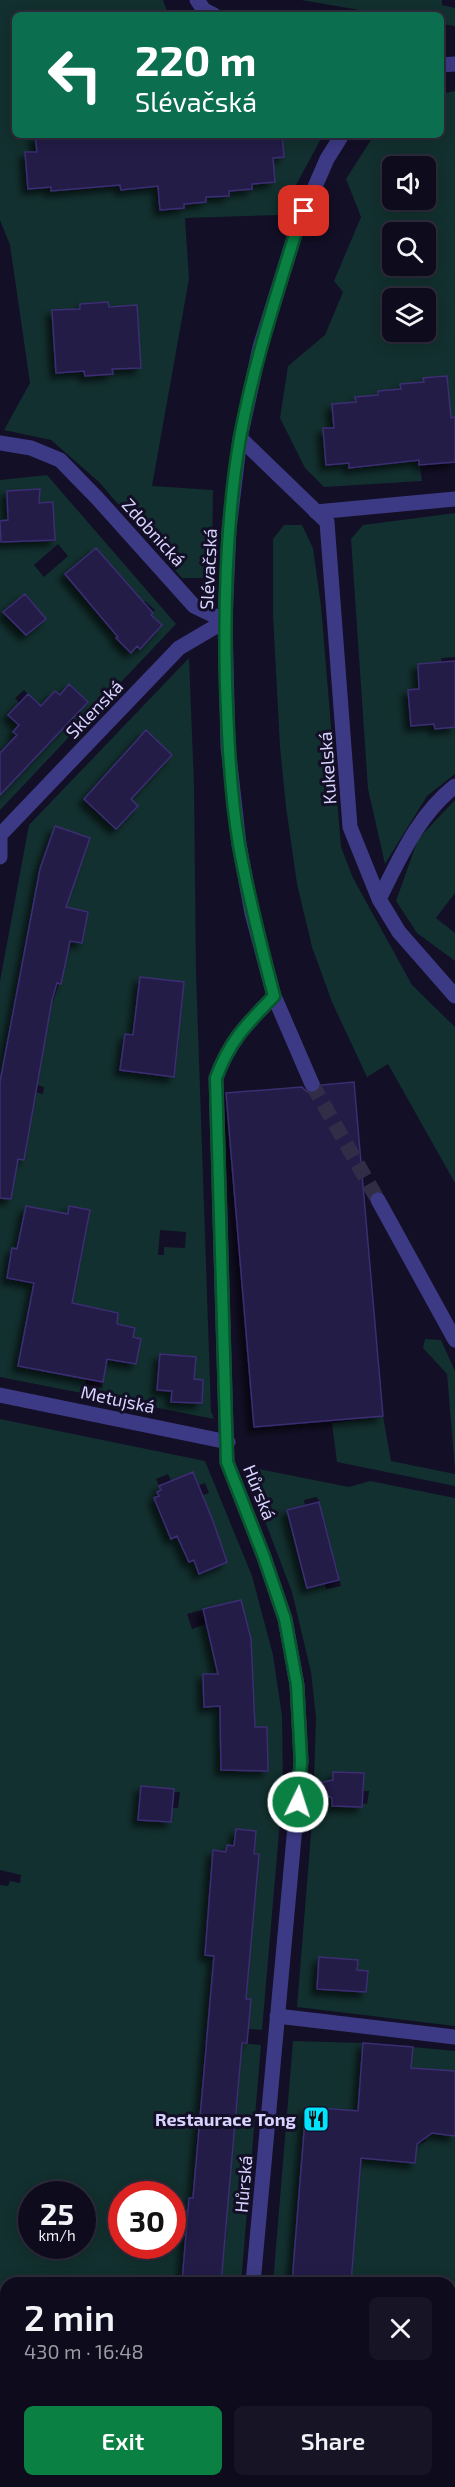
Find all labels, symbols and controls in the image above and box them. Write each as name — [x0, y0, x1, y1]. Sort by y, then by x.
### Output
text: 220 m — [135, 34, 256, 84]
icon: left — [36, 36, 114, 114]
text: Slévačská — [135, 85, 257, 117]
map controls — [382, 156, 436, 342]
button: sound — [382, 156, 436, 210]
pin — [278, 185, 329, 236]
icon: arrive — [287, 194, 320, 227]
button: search — [382, 222, 436, 276]
button: layers — [382, 288, 436, 342]
street label: Zdobnická — [118, 494, 190, 570]
street label: Slévačská — [195, 528, 221, 610]
street label: Sklenská — [61, 675, 127, 743]
street label: Kukelská — [313, 731, 341, 805]
street label: Metujská — [79, 1380, 157, 1418]
street label: Hůrská — [239, 1461, 281, 1523]
position arrow — [266, 1770, 330, 1834]
restaurant icon: Restaurace Tong — [301, 2104, 331, 2134]
place label: Restaurace Tong — [155, 2108, 297, 2130]
street label: Hůrská — [230, 2154, 256, 2214]
speed limit sign: 30 — [108, 2181, 186, 2259]
text: 25 — [40, 2195, 74, 2231]
text: km/h — [38, 2226, 76, 2244]
text: 2 min — [24, 2295, 115, 2338]
button: close — [369, 2297, 432, 2360]
text: 430 m · 16:48 — [24, 2339, 144, 2363]
button: Exit — [24, 2406, 222, 2475]
button: Share — [234, 2406, 432, 2475]

